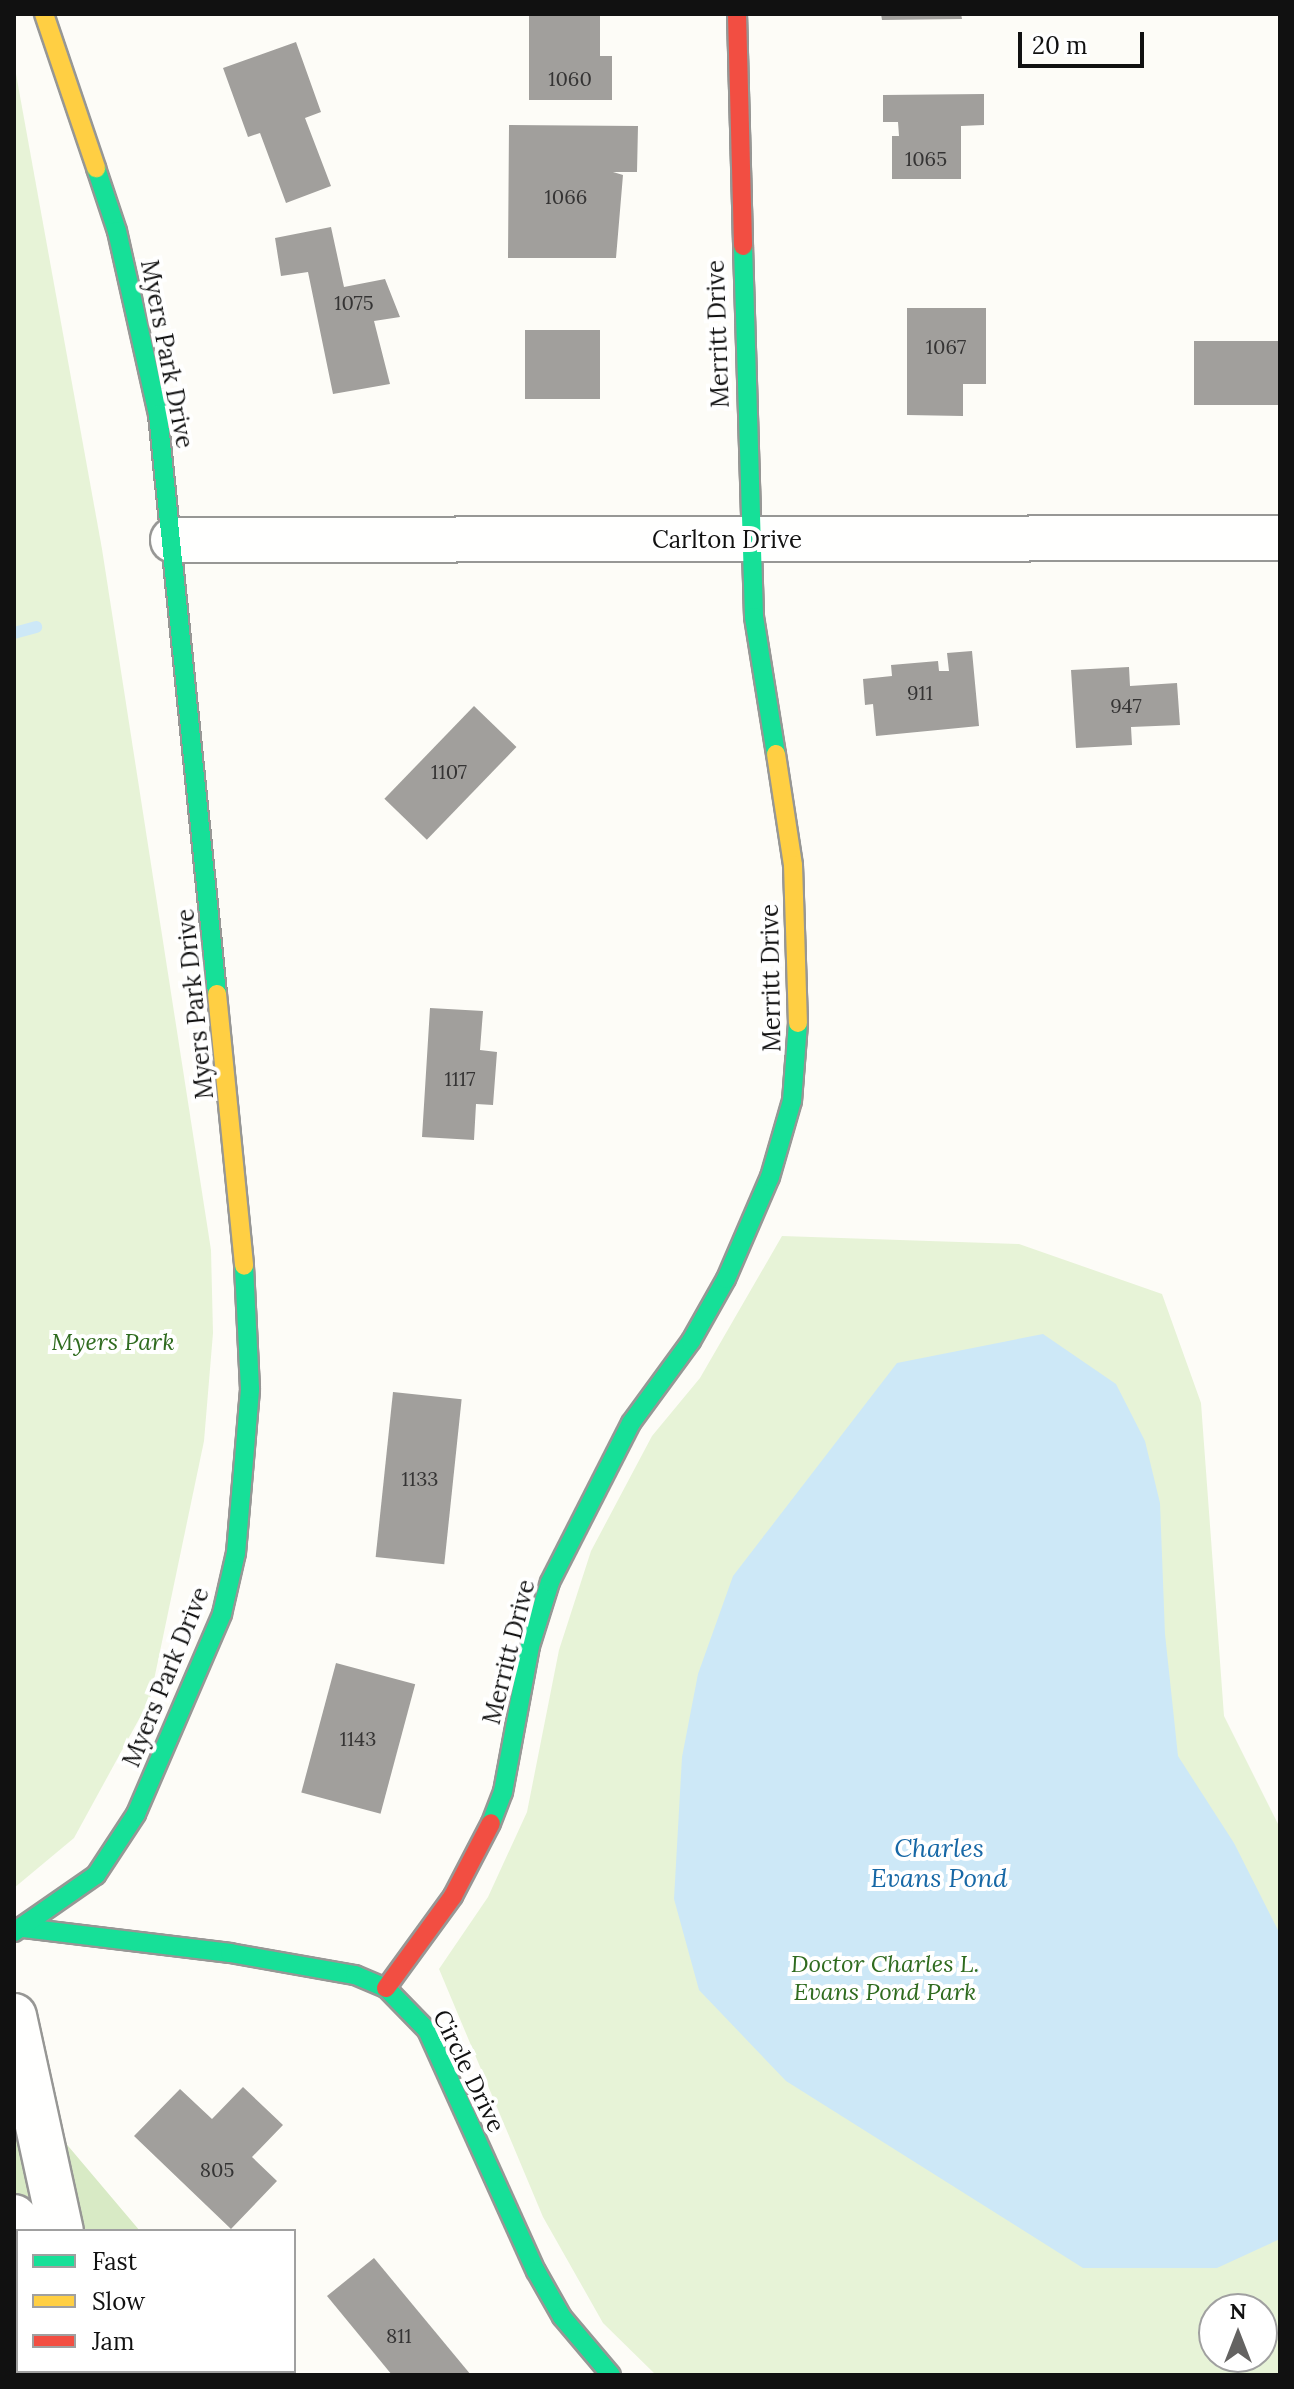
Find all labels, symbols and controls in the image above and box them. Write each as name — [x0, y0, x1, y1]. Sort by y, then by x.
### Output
scale bar — [1022, 16, 1148, 66]
text: 20 m — [1032, 30, 1088, 61]
house number: 1060 — [548, 66, 592, 90]
house number: 1065 — [905, 146, 947, 170]
house number: 1066 — [545, 184, 587, 208]
street label: Myers Park Drive — [135, 257, 199, 451]
street label: Merritt Drive — [701, 260, 735, 408]
house number: 1075 — [334, 290, 374, 314]
house number: 1067 — [926, 334, 966, 358]
street label: Carlton Drive — [652, 526, 802, 554]
house number: 911 — [907, 680, 933, 704]
house number: 947 — [1110, 693, 1142, 717]
house number: 1107 — [431, 759, 467, 783]
street label: Merritt Drive — [755, 904, 787, 1052]
street label: Myers Park Drive — [171, 907, 219, 1101]
house number: 1117 — [444, 1066, 476, 1090]
park label: Myers Park — [51, 1328, 175, 1356]
house number: 1133 — [402, 1466, 438, 1490]
street label: Merritt Drive — [477, 1577, 541, 1727]
street label: Myers Park Drive — [117, 1583, 215, 1771]
house number: 1143 — [340, 1726, 376, 1750]
water label: Charles Evans Pond — [871, 1832, 1007, 1894]
park label: Doctor Charles L. Evans Pond Park — [791, 1950, 979, 2006]
street label: Circle Drive — [427, 2005, 511, 2137]
house number: 805 — [200, 2157, 234, 2181]
legend — [16, 2229, 296, 2373]
text: Fast — [92, 2246, 137, 2277]
text: Slow — [92, 2286, 145, 2317]
north arrow — [1198, 2293, 1278, 2373]
text: N — [1229, 2297, 1247, 2325]
house number: 811 — [386, 2323, 412, 2347]
text: Jam — [92, 2326, 134, 2357]

